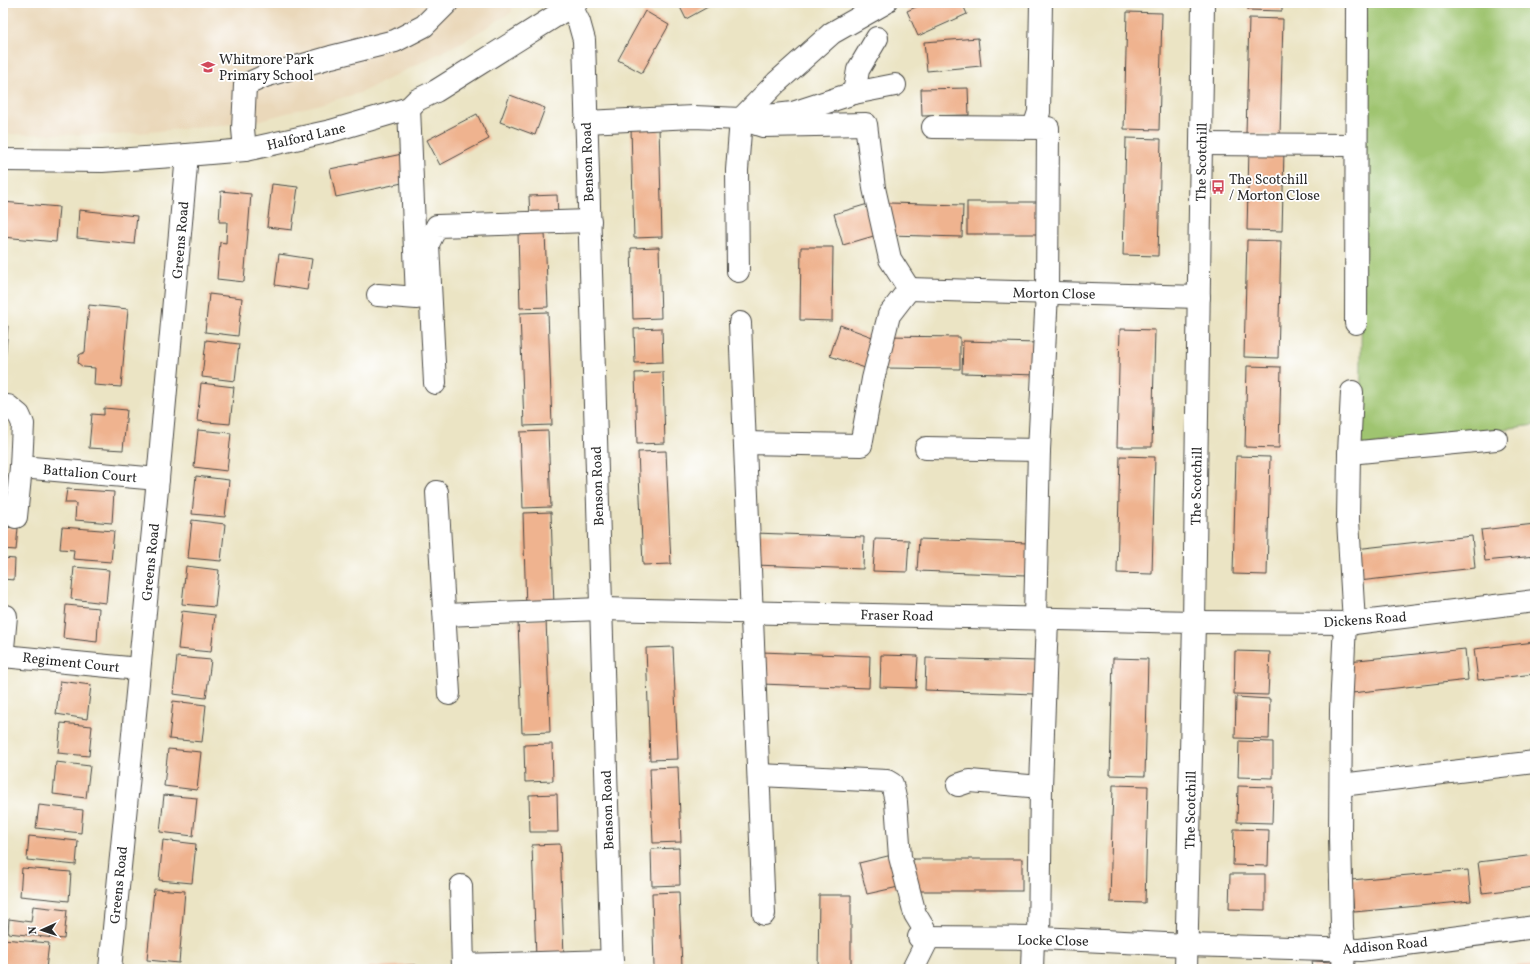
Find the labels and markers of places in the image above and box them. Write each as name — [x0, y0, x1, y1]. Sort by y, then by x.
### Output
place label: Whitmore Park Primary School — [219, 51, 314, 86]
school or university icon: Whitmore Park Primary School — [200, 59, 216, 75]
place label: The Scotchill / Morton Close — [1229, 171, 1320, 206]
bus stop icon: The Scotchill / Morton Close — [1210, 179, 1226, 195]

